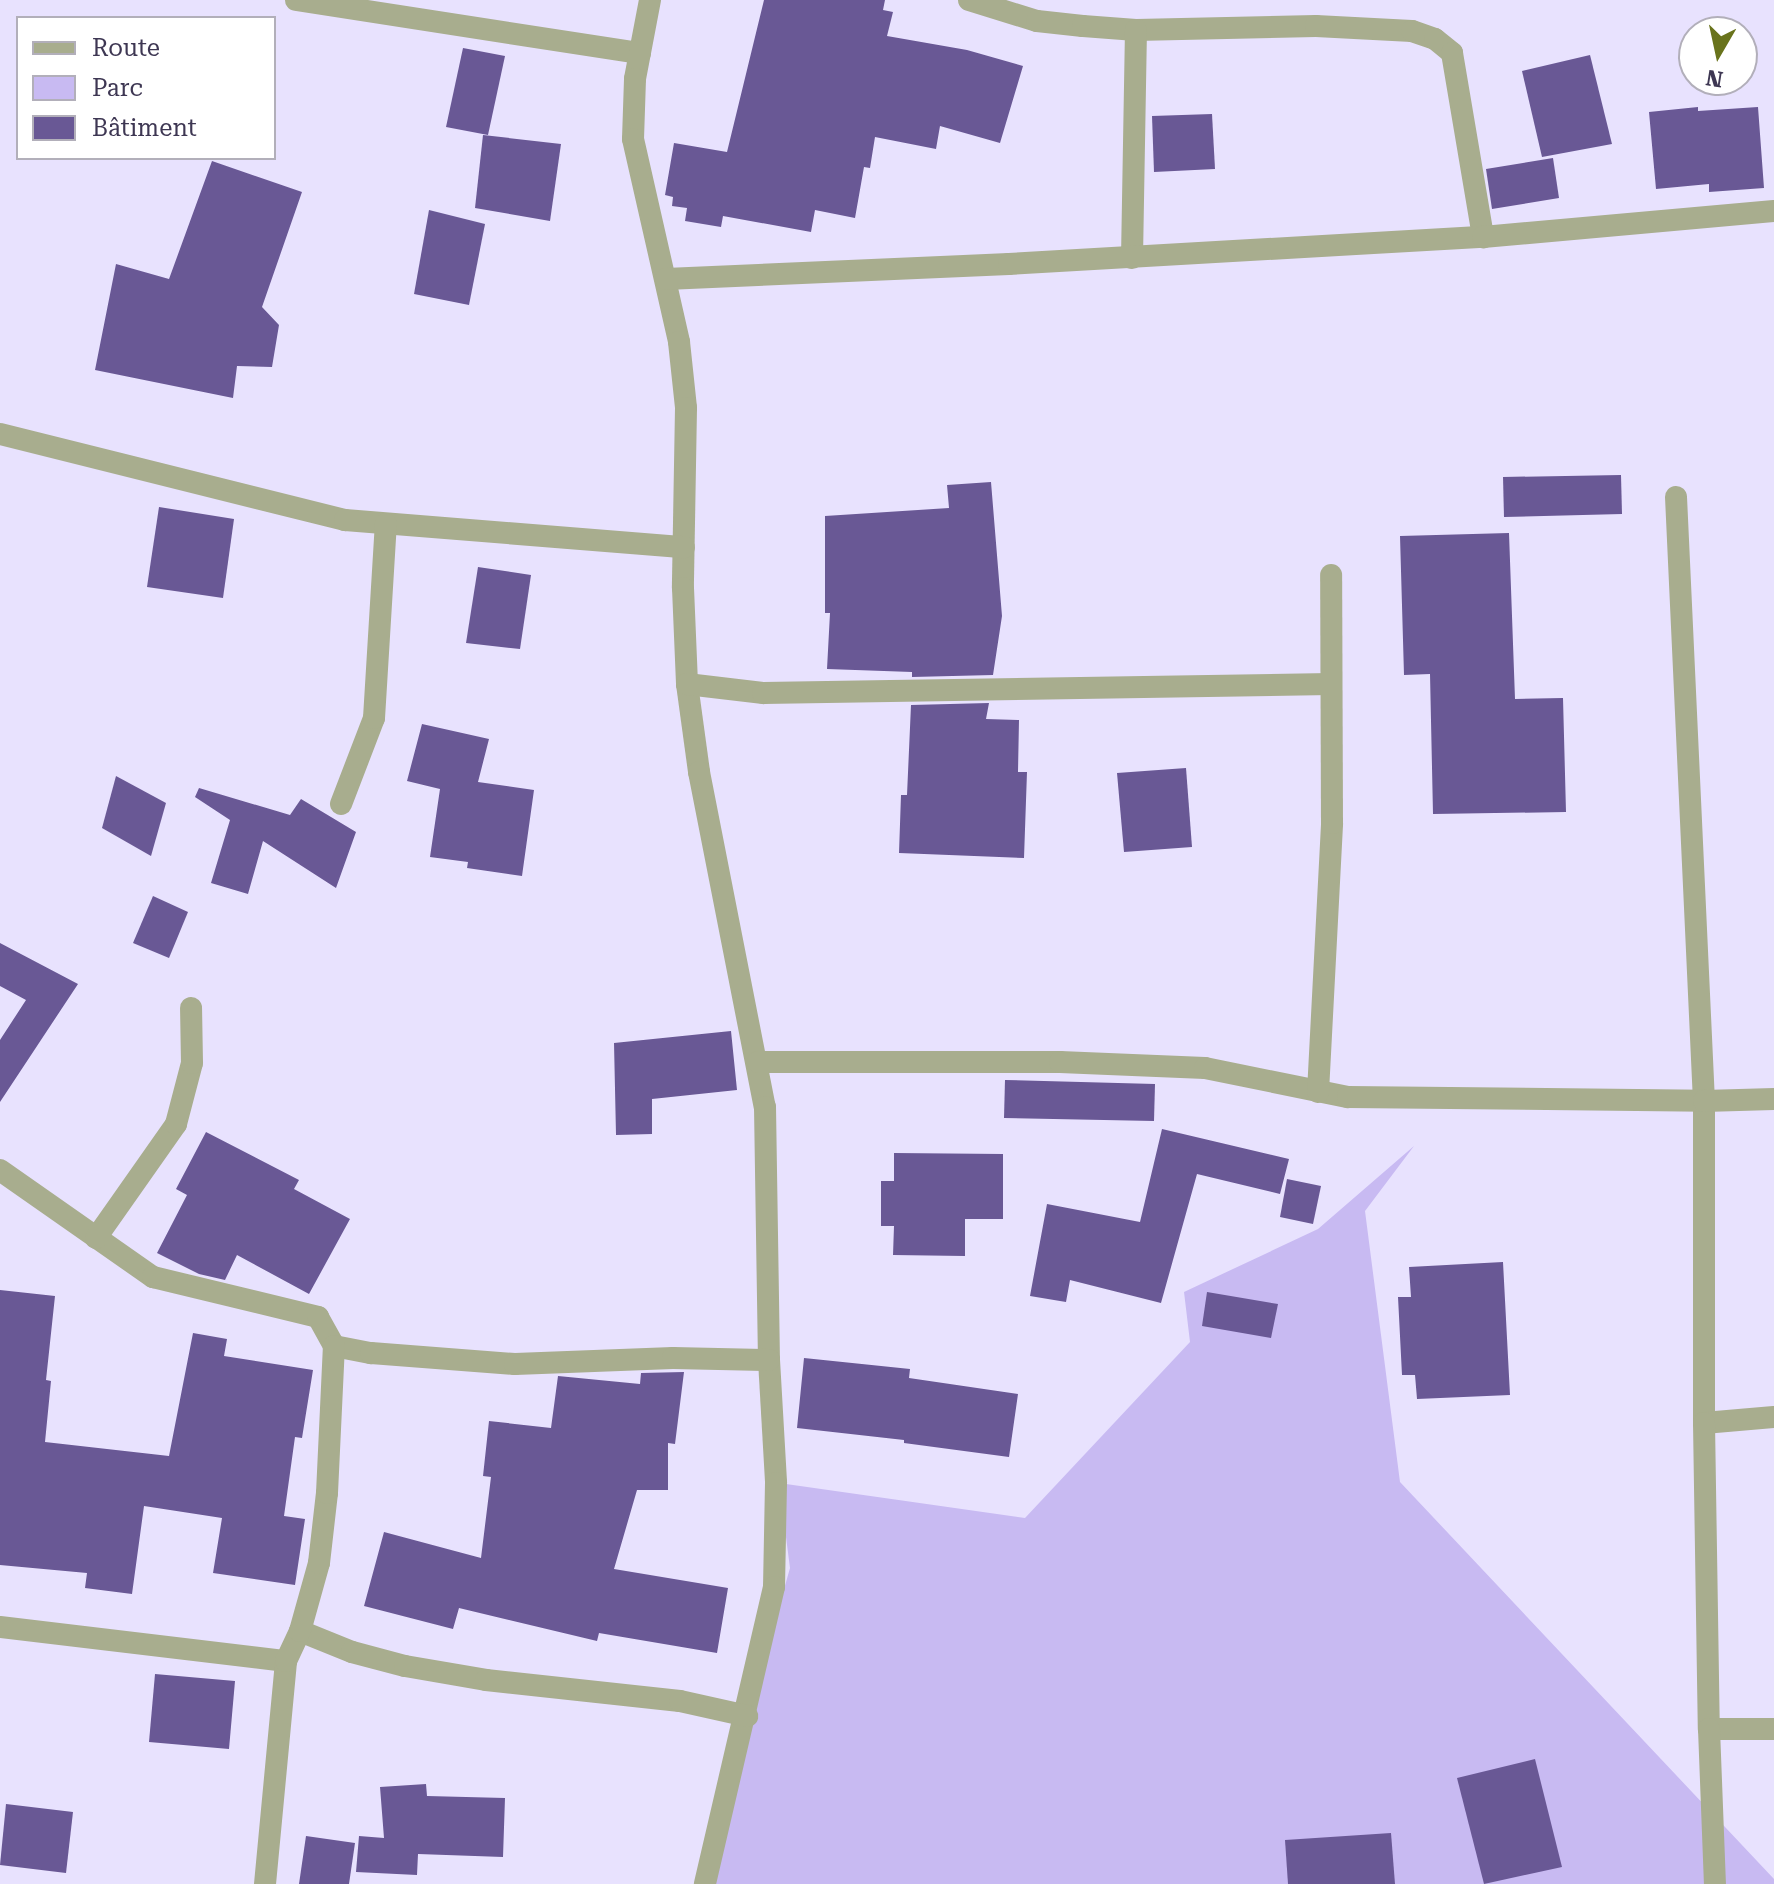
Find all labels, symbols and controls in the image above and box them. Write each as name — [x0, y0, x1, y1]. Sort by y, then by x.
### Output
legend — [16, 16, 276, 160]
north arrow — [1678, 16, 1758, 96]
text: Route — [92, 34, 160, 62]
text: N — [1704, 65, 1725, 92]
text: Parc — [92, 74, 143, 102]
text: Bâtiment — [92, 114, 197, 142]

